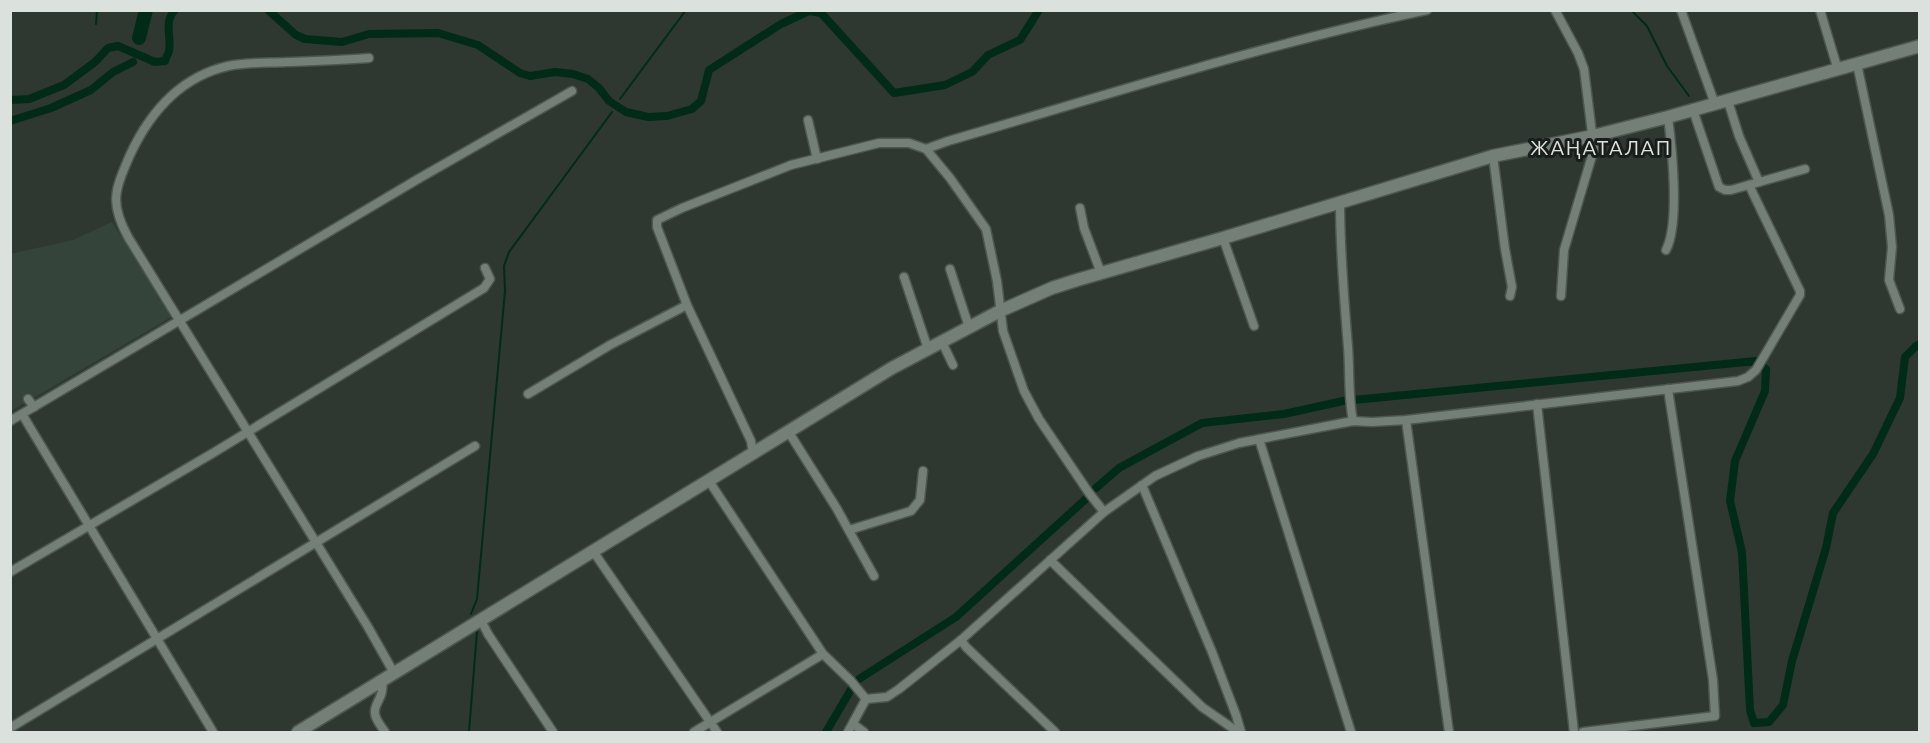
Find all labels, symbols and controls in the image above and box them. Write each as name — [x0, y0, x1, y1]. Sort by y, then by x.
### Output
district label: ЖАҢАТАЛАП — [1530, 135, 1672, 159]

